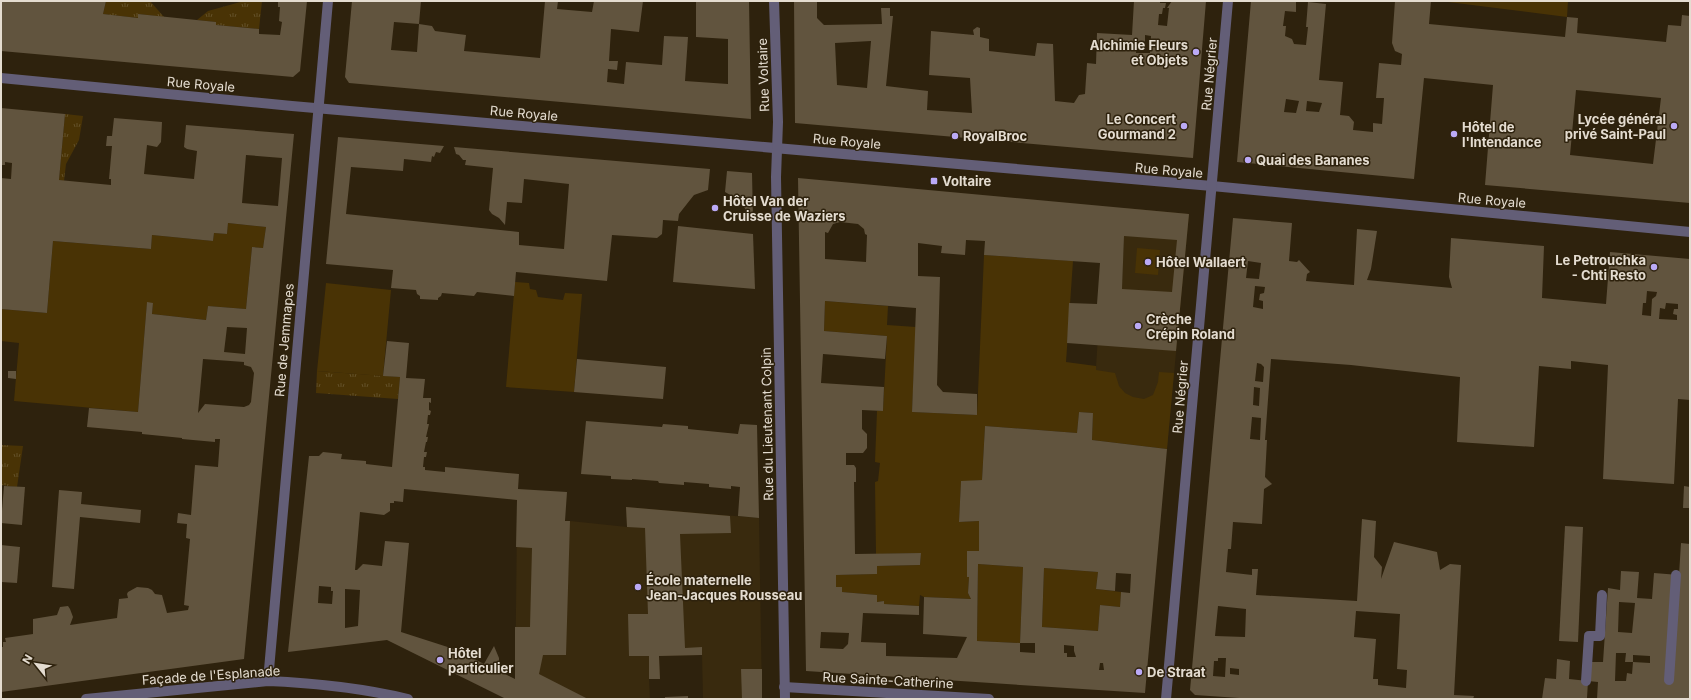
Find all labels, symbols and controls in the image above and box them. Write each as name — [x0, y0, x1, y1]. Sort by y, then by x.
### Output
place label: Alchimie Fleurs et Objets — [1090, 37, 1188, 68]
street label: Rue Négrier — [1198, 37, 1220, 111]
street label: Rue Voltaire — [754, 38, 772, 112]
marker: Alchimie Fleurs et Objets — [1191, 47, 1201, 57]
street label: Rue Royale — [166, 73, 236, 95]
street label: Rue Royale — [489, 102, 559, 124]
place label: Le Concert Gourmand 2 — [1098, 111, 1176, 142]
place label: Lycée général privé Saint-Paul — [1565, 111, 1666, 142]
place label: Hôtel de l'Intendance — [1462, 119, 1542, 150]
marker: Le Concert Gourmand 2 — [1179, 121, 1189, 131]
marker: Lycée général privé Saint-Paul — [1669, 121, 1679, 131]
place label: RoyalBroc — [963, 128, 1027, 144]
marker: Hôtel de l'Intendance — [1449, 129, 1459, 139]
street label: Rue Royale — [812, 130, 882, 152]
marker: RoyalBroc — [950, 131, 960, 141]
place label: Quai des Bananes — [1256, 152, 1370, 168]
marker: Quai des Bananes — [1243, 155, 1253, 165]
street label: Rue Royale — [1134, 159, 1204, 181]
place label: Voltaire — [942, 173, 991, 189]
marker: Voltaire — [929, 176, 939, 186]
street label: Rue Royale — [1457, 189, 1527, 211]
place label: Hôtel Van der Cruisse de Waziers — [723, 193, 846, 224]
marker: Hôtel Van der Cruisse de Waziers — [710, 203, 720, 213]
place label: Le Petrouchka - Chti Resto — [1555, 252, 1646, 283]
place label: Hôtel Wallaert — [1156, 254, 1246, 270]
marker: Hôtel Wallaert — [1143, 257, 1153, 267]
marker: Le Petrouchka - Chti Resto — [1649, 262, 1659, 272]
street label: Rue de Jemmapes — [271, 282, 297, 397]
place label: Crèche Crépin Roland — [1146, 311, 1235, 342]
marker: Crèche Crépin Roland — [1133, 321, 1143, 331]
street label: Rue du Lieutenant Colpin — [758, 347, 776, 501]
street label: Rue Négrier — [1169, 360, 1191, 434]
place label: École maternelle Jean-Jacques Rousseau — [646, 572, 802, 603]
marker: École maternelle Jean-Jacques Rousseau — [633, 582, 643, 592]
north arrow — [16, 644, 56, 684]
place label: Hôtel particulier — [448, 645, 514, 676]
text: N — [19, 652, 35, 666]
marker: Hôtel particulier — [435, 655, 445, 665]
street label: Façade de l'Esplanade — [141, 662, 281, 688]
place label: De Straat — [1147, 664, 1206, 680]
marker: De Straat — [1134, 667, 1144, 677]
street label: Rue Sainte-Catherine — [822, 669, 954, 691]

